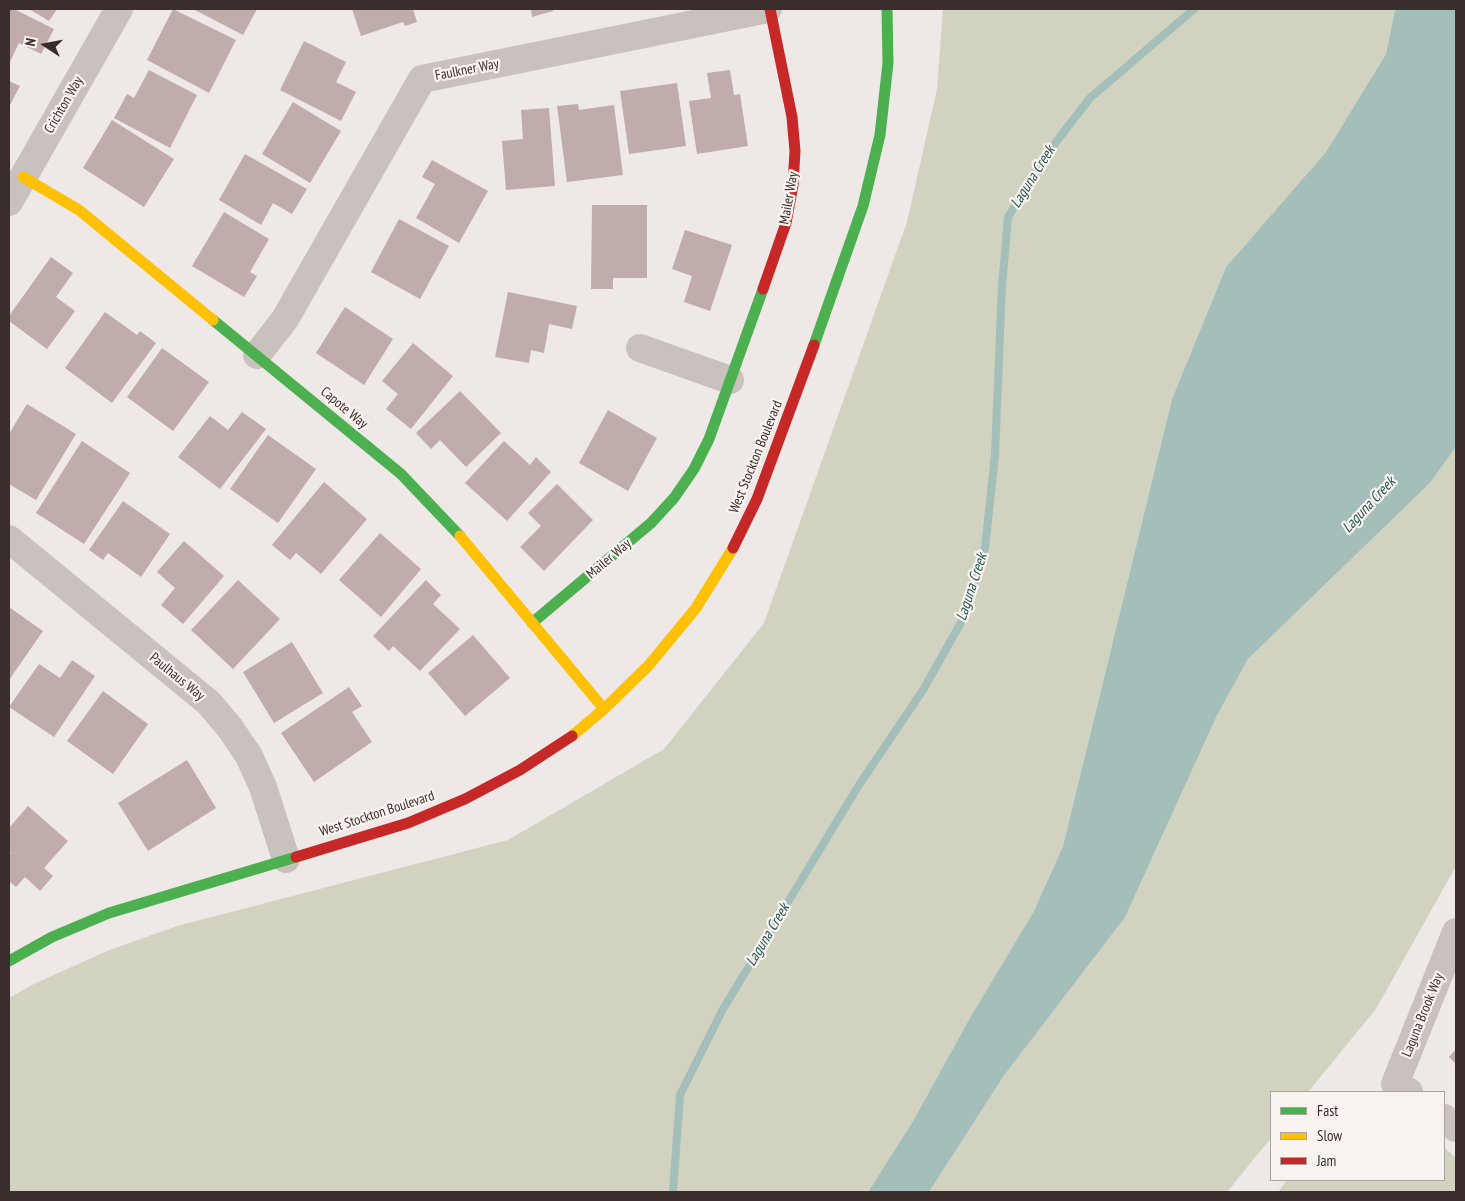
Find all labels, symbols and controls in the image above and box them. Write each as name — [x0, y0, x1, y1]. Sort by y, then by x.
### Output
north arrow — [20, 20, 70, 70]
text: N — [21, 37, 40, 48]
street label: Faulkner Way — [434, 56, 500, 84]
street label: Crichton Way — [41, 74, 87, 136]
water label: Laguna Creek — [1007, 143, 1059, 211]
street label: Mailer Way — [776, 170, 802, 226]
street label: Capote Way — [317, 383, 371, 433]
street label: West Stockton Boulevard — [726, 398, 786, 516]
water label: Laguna Creek — [1339, 473, 1399, 537]
street label: Mailer Way — [583, 535, 635, 583]
water label: Laguna Creek — [953, 551, 991, 623]
street label: Paulhaus Way — [146, 650, 208, 704]
street label: West Stockton Boulevard — [317, 788, 437, 840]
water label: Laguna Creek — [742, 901, 794, 969]
street label: Laguna Brook Way — [1399, 971, 1447, 1059]
legend — [1270, 1091, 1445, 1181]
text: Fast — [1317, 1101, 1338, 1120]
text: Slow — [1317, 1126, 1342, 1145]
text: Jam — [1317, 1151, 1336, 1170]

